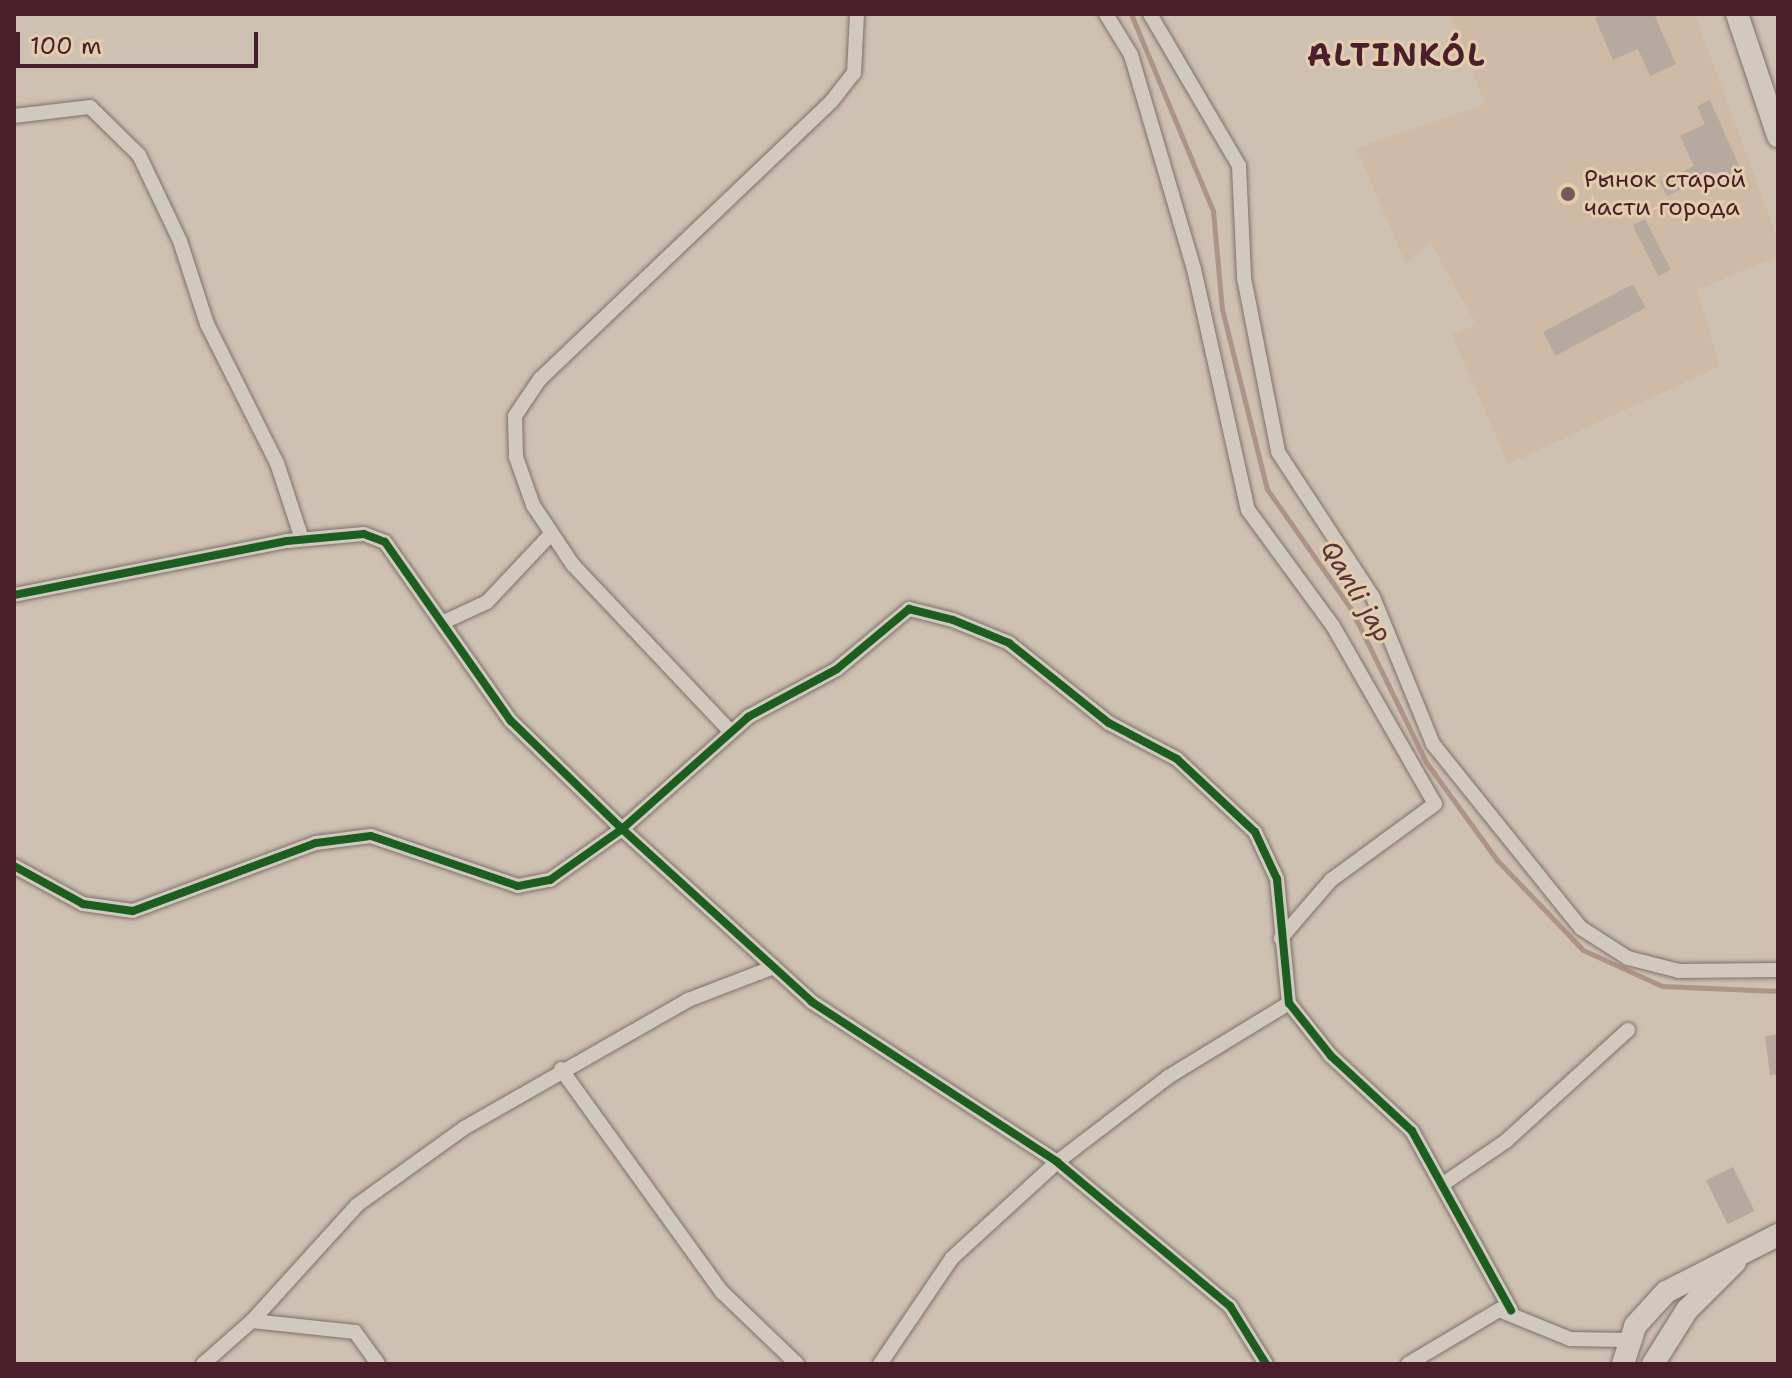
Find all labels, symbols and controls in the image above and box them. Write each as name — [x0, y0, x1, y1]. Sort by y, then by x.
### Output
scale bar — [20, 16, 262, 66]
text: 100 m — [30, 30, 102, 62]
district label: ALTINKÓL — [1307, 36, 1487, 74]
place label: Рынок старой части города — [1584, 166, 1746, 222]
marker: Рынок старой части города — [1559, 185, 1577, 203]
water label: Qanli jap — [1315, 535, 1399, 647]

